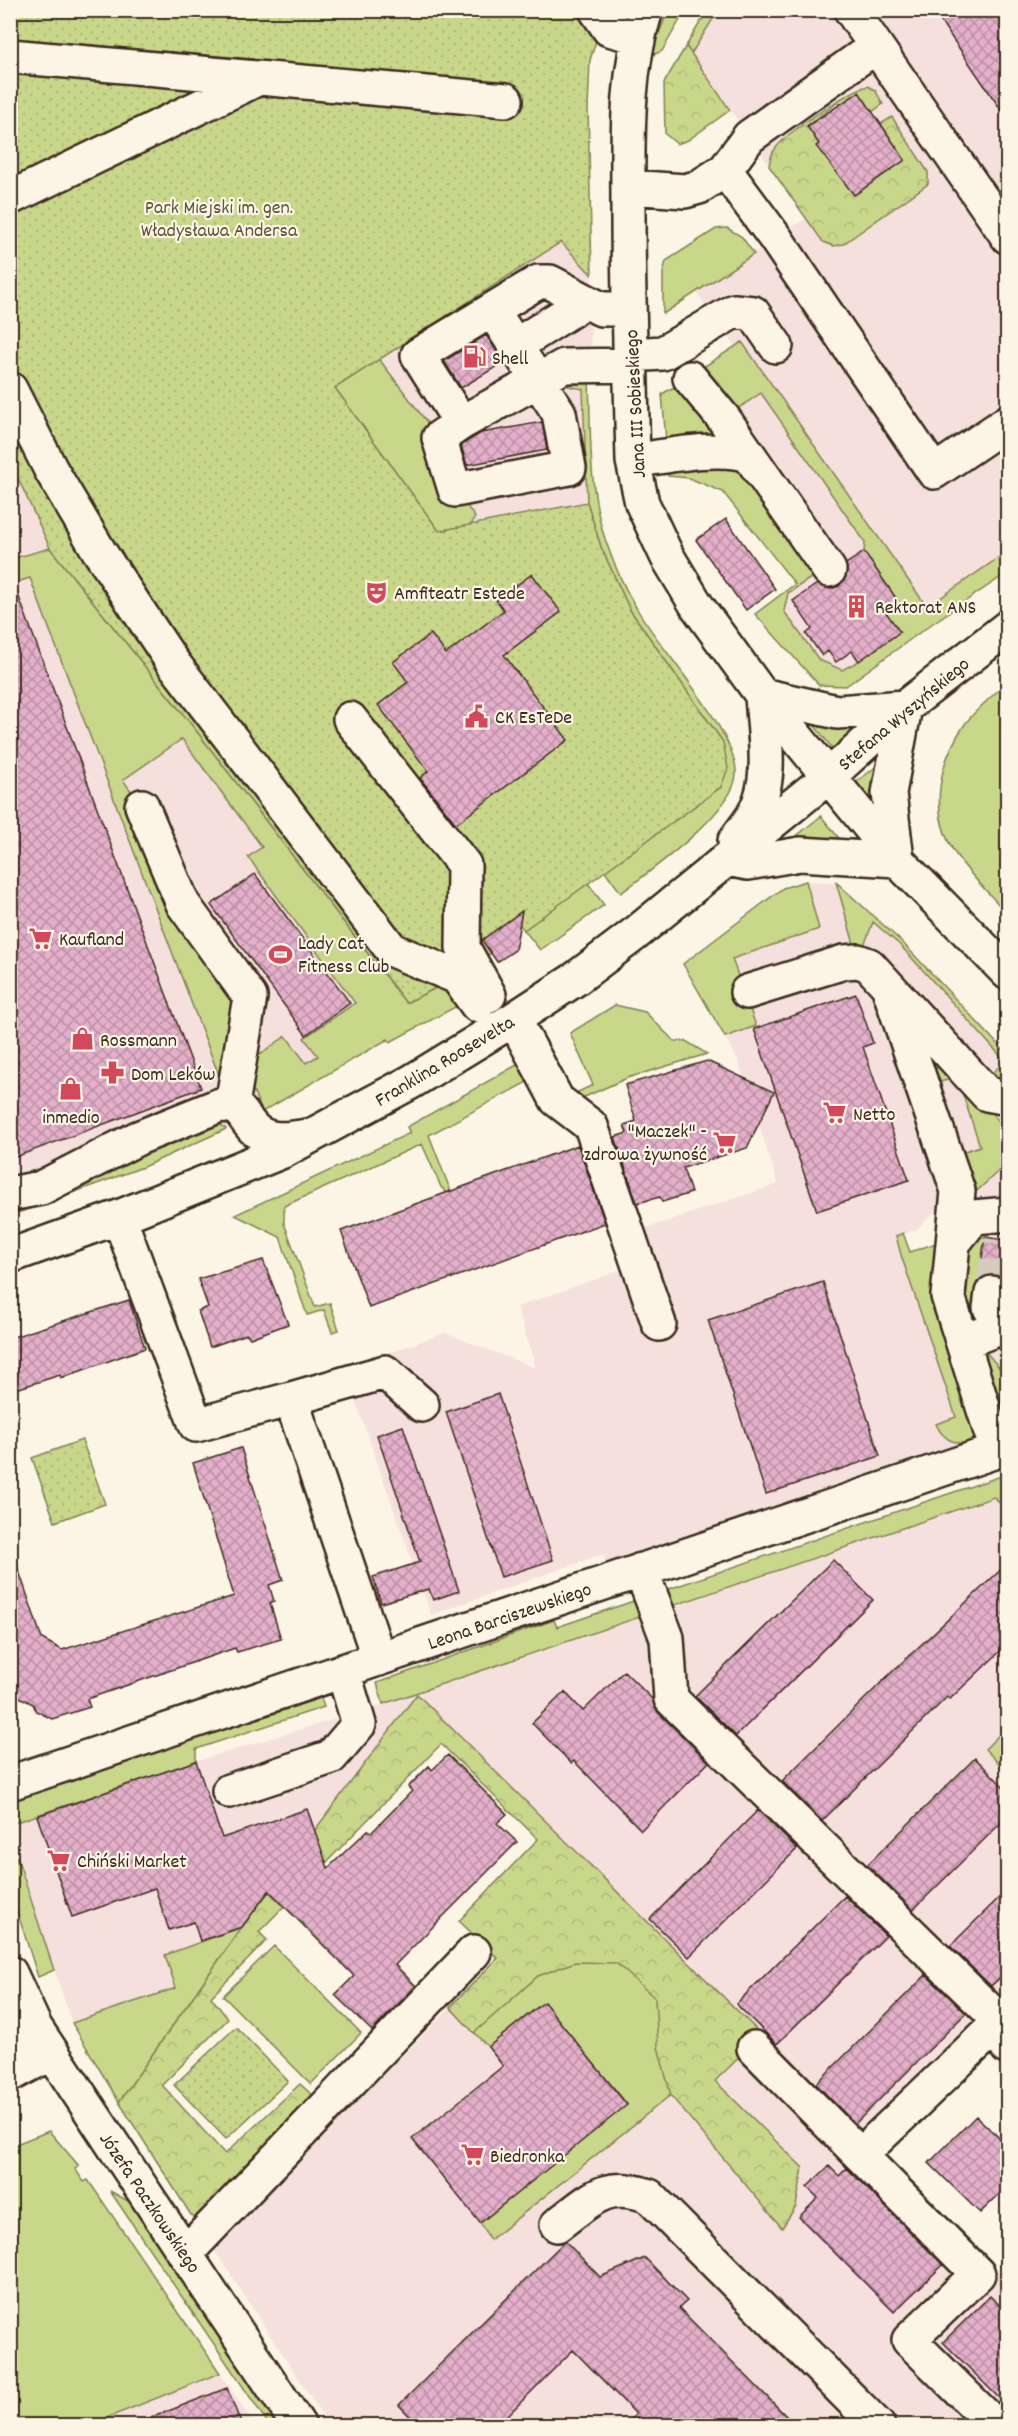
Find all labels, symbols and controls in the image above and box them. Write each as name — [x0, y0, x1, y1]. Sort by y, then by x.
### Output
park label: Park Miejski im. gen. Władysława Andersa — [141, 195, 298, 246]
street label: Jana III Sobieskiego — [619, 329, 655, 479]
fuel station icon: Shell — [461, 344, 487, 370]
place label: Shell — [492, 346, 529, 374]
theatre icon: Amfiteatr Estede — [363, 579, 389, 605]
place label: Amfiteatr Estede — [394, 581, 525, 609]
building icon: Rektorat ANS — [844, 593, 870, 619]
place label: Rektorat ANS — [875, 595, 976, 623]
street label: Stefana Wyszyńskiego — [833, 652, 977, 779]
public building icon: CK EsTeDe — [464, 703, 490, 729]
place label: CK EsTeDe — [495, 705, 572, 733]
supermarket icon: Kaufland — [28, 925, 54, 951]
place label: Kaufland — [59, 927, 124, 955]
place label: Lady Cat Fitness Club — [298, 931, 389, 982]
sports icon: Lady Cat Fitness Club — [267, 941, 293, 967]
street label: Franklina Roosevelta — [371, 1010, 521, 1115]
shop icon: Rossmann — [69, 1026, 95, 1052]
place label: Rossmann — [100, 1028, 177, 1056]
pharmacy icon: Dom Leków — [100, 1060, 126, 1086]
place label: Dom Leków — [131, 1062, 216, 1090]
shop icon: inmedio — [58, 1075, 84, 1101]
supermarket icon: Netto — [822, 1100, 848, 1126]
place label: Netto — [853, 1102, 895, 1130]
place label: inmedio — [42, 1105, 100, 1133]
place label: "Maczek" - zdrowa żywność — [583, 1119, 707, 1170]
supermarket icon: "Maczek" - zdrowa żywność — [712, 1129, 738, 1155]
street label: Leona Barciszewskiego — [424, 1577, 596, 1659]
supermarket icon: Chiński Market — [46, 1847, 72, 1873]
place label: Chiński Market — [77, 1849, 187, 1877]
street label: Józefa Paczkowskiego — [91, 2128, 206, 2280]
supermarket icon: Biedronka — [459, 2142, 485, 2168]
place label: Biedronka — [490, 2144, 565, 2172]

